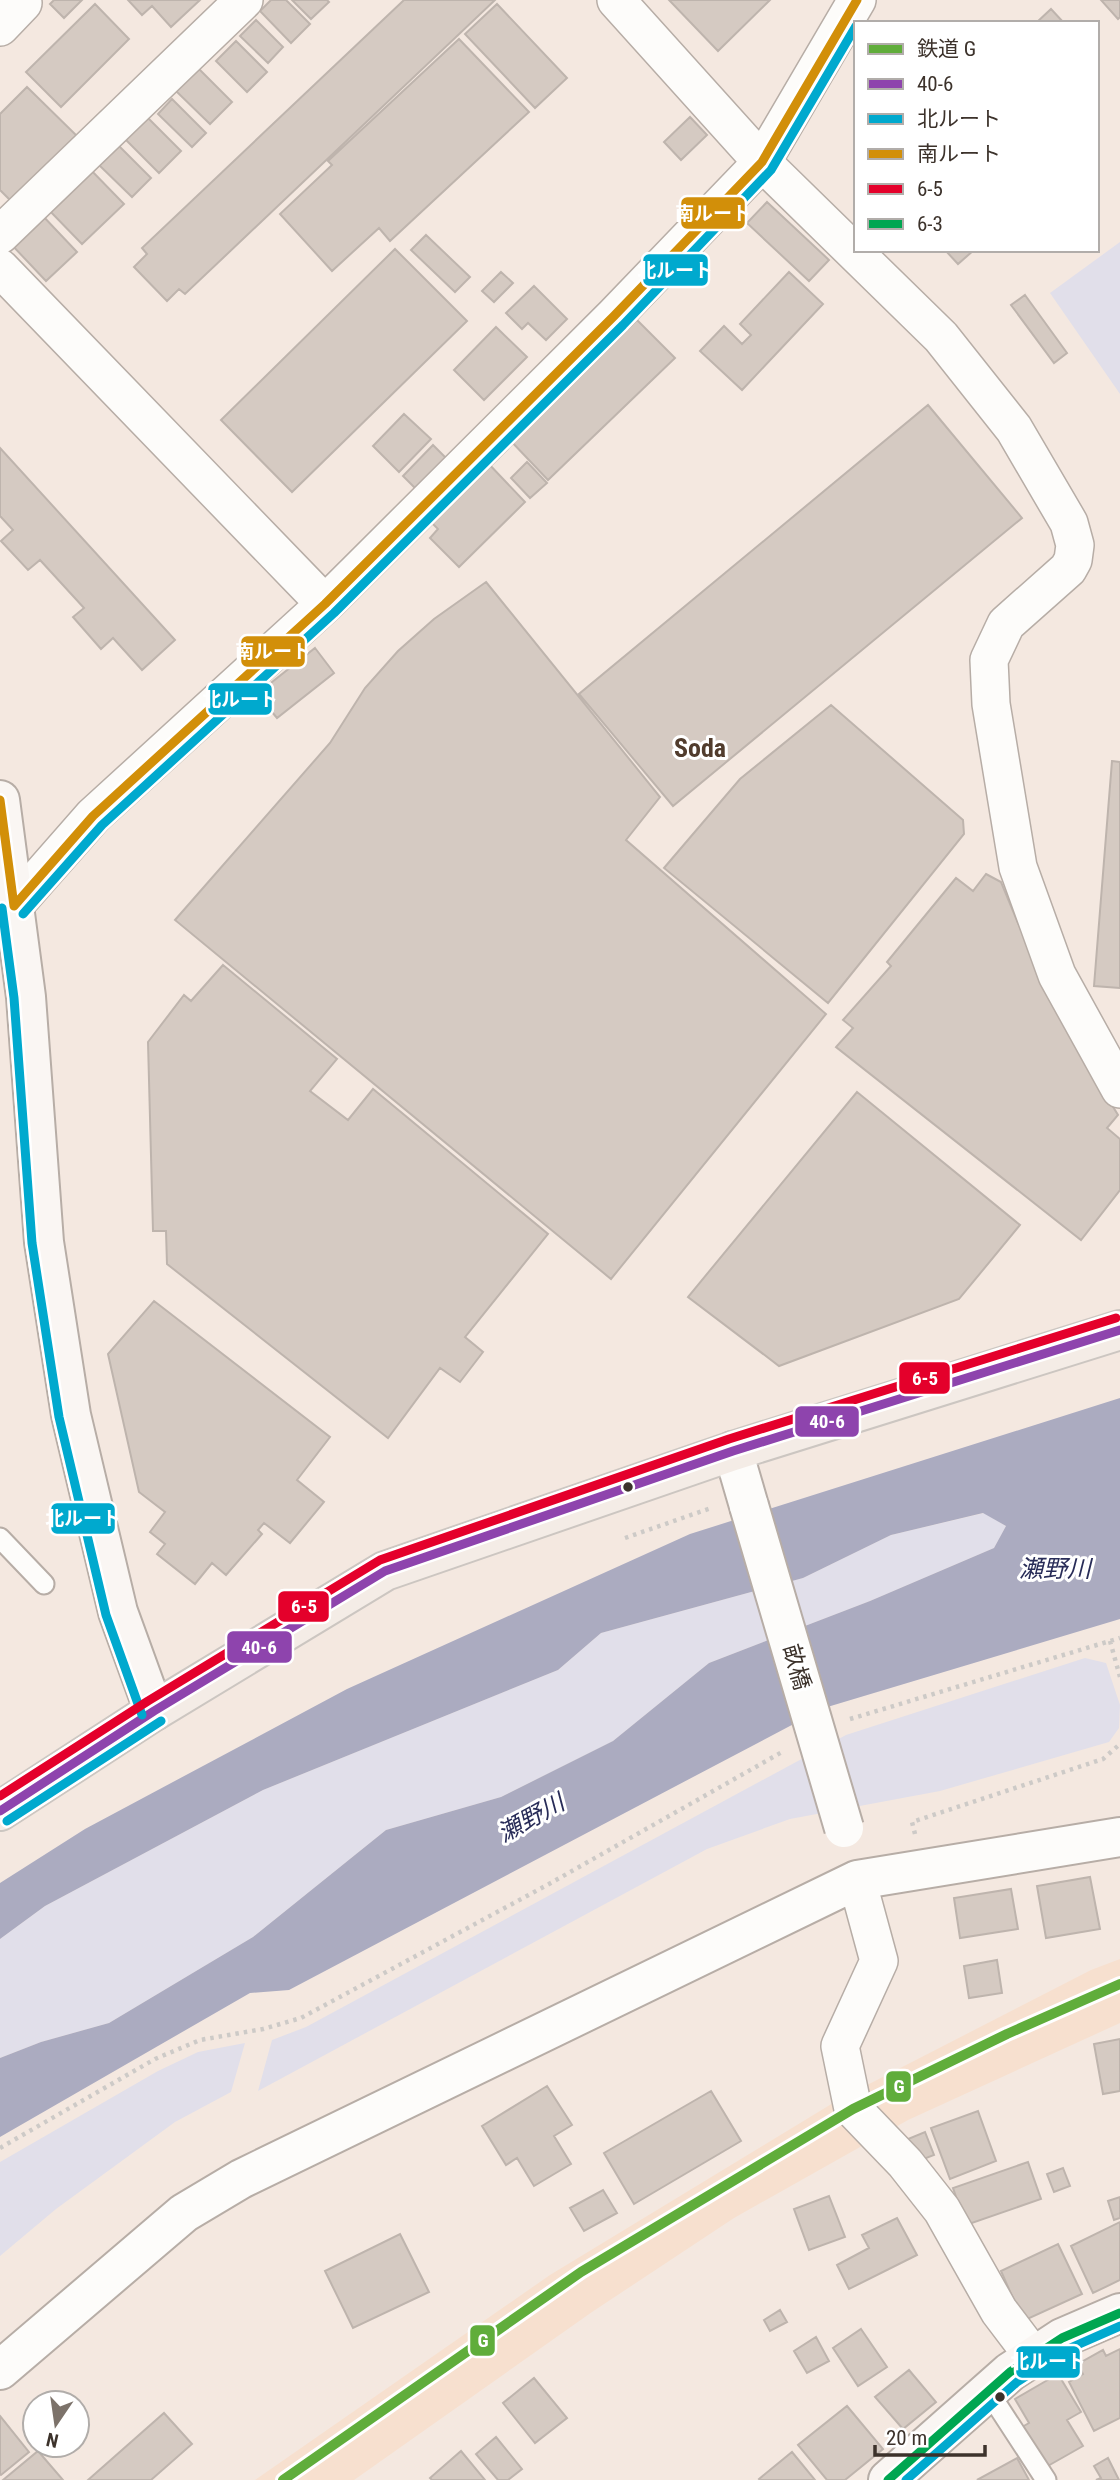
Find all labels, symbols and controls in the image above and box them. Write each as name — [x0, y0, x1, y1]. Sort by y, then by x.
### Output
legend — [854, 21, 1099, 252]
text: 鉄道 G — [917, 37, 976, 61]
text: 40-6 — [917, 72, 953, 96]
text: 北ルート — [917, 107, 1001, 131]
text: 南ルート — [917, 142, 1001, 166]
text: 6-5 — [917, 177, 943, 201]
line badge: 南ルート — [680, 196, 746, 230]
text: 南ルート — [675, 202, 751, 225]
text: 6-3 — [917, 212, 943, 236]
line badge: 北ルート — [642, 253, 709, 287]
text: 北ルート — [637, 259, 713, 282]
line badge: 南ルート — [240, 635, 306, 668]
text: 南ルート — [235, 640, 311, 663]
line badge: 北ルート — [207, 682, 273, 716]
text: 北ルート — [202, 688, 278, 711]
district label: Soda — [674, 733, 726, 763]
line badge: 6-5 — [898, 1361, 951, 1395]
text: 6-5 — [912, 1367, 938, 1390]
line badge: 40-6 — [794, 1405, 860, 1438]
text: 40-6 — [809, 1410, 845, 1433]
unlabelled marker — [621, 1480, 635, 1494]
line badge: 北ルート — [50, 1502, 116, 1535]
text: 北ルート — [45, 1507, 121, 1530]
water label: 瀬野川 — [1019, 1555, 1094, 1583]
line badge: 6-5 — [277, 1590, 330, 1623]
text: 6-5 — [291, 1595, 317, 1618]
line badge: 40-6 — [226, 1630, 293, 1664]
text: 40-6 — [241, 1636, 277, 1659]
street label: 畝橋 — [777, 1641, 816, 1693]
water label: 瀬野川 — [493, 1787, 572, 1848]
line badge: G — [885, 2070, 912, 2103]
text: G — [893, 2075, 905, 2098]
line badge: G — [469, 2324, 496, 2357]
text: G — [477, 2329, 489, 2352]
line badge: 北ルート — [1015, 2345, 1081, 2379]
text: 北ルート — [1010, 2350, 1086, 2373]
north arrow — [21, 2389, 91, 2459]
unlabelled marker — [993, 2390, 1007, 2404]
scale bar — [875, 2414, 985, 2458]
text: 20 m — [886, 2426, 927, 2450]
text: N — [44, 2428, 61, 2453]

